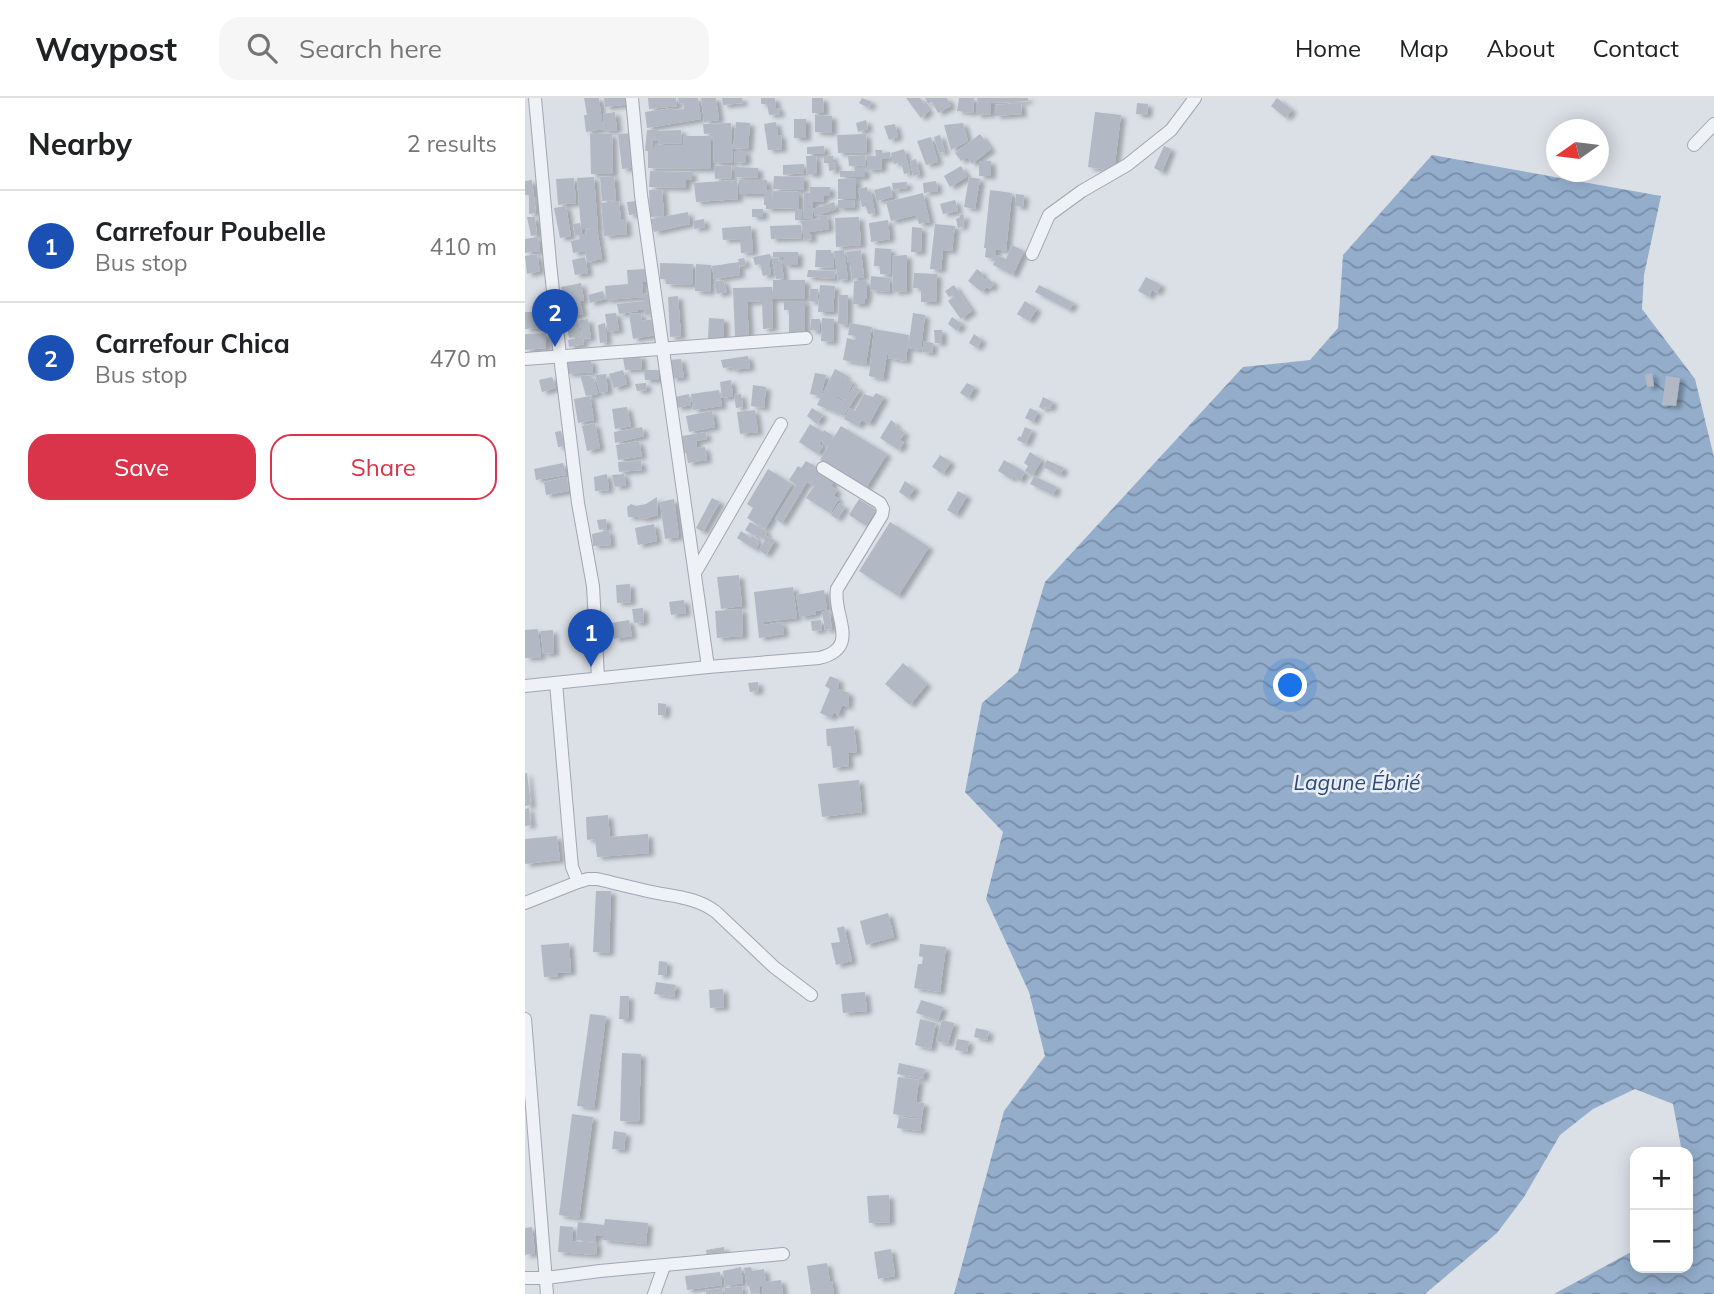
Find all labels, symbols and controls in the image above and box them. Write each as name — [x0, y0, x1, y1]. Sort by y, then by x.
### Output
search box — [219, 17, 709, 80]
text: Waypost — [35, 28, 177, 69]
icon: search — [243, 29, 281, 67]
text: Search here — [299, 32, 442, 65]
text: Home — [1295, 33, 1361, 63]
text: Map — [1399, 33, 1449, 63]
text: About — [1487, 33, 1555, 63]
text: Contact — [1593, 33, 1679, 63]
north arrow — [1546, 119, 1609, 182]
text: Nearby — [28, 125, 132, 163]
text: 2 results — [407, 129, 497, 158]
text: Carrefour Poubelle — [95, 215, 326, 248]
text: 1 — [44, 232, 58, 261]
text: 410 m — [429, 232, 497, 261]
text: Bus stop — [95, 248, 187, 277]
pin: 2 — [532, 289, 578, 347]
text: Carrefour Chica — [95, 327, 290, 360]
text: 2 — [44, 344, 58, 373]
text: 470 m — [429, 344, 497, 373]
text: Bus stop — [95, 360, 187, 389]
button: Save — [28, 434, 256, 500]
button: Share — [270, 434, 497, 500]
pin: 1 — [568, 609, 614, 667]
your location — [1273, 668, 1307, 702]
water label: Lagune Ébrié — [1293, 769, 1421, 795]
map controls — [1630, 1147, 1693, 1273]
button: + — [1630, 1147, 1693, 1210]
button: − — [1630, 1210, 1693, 1273]

